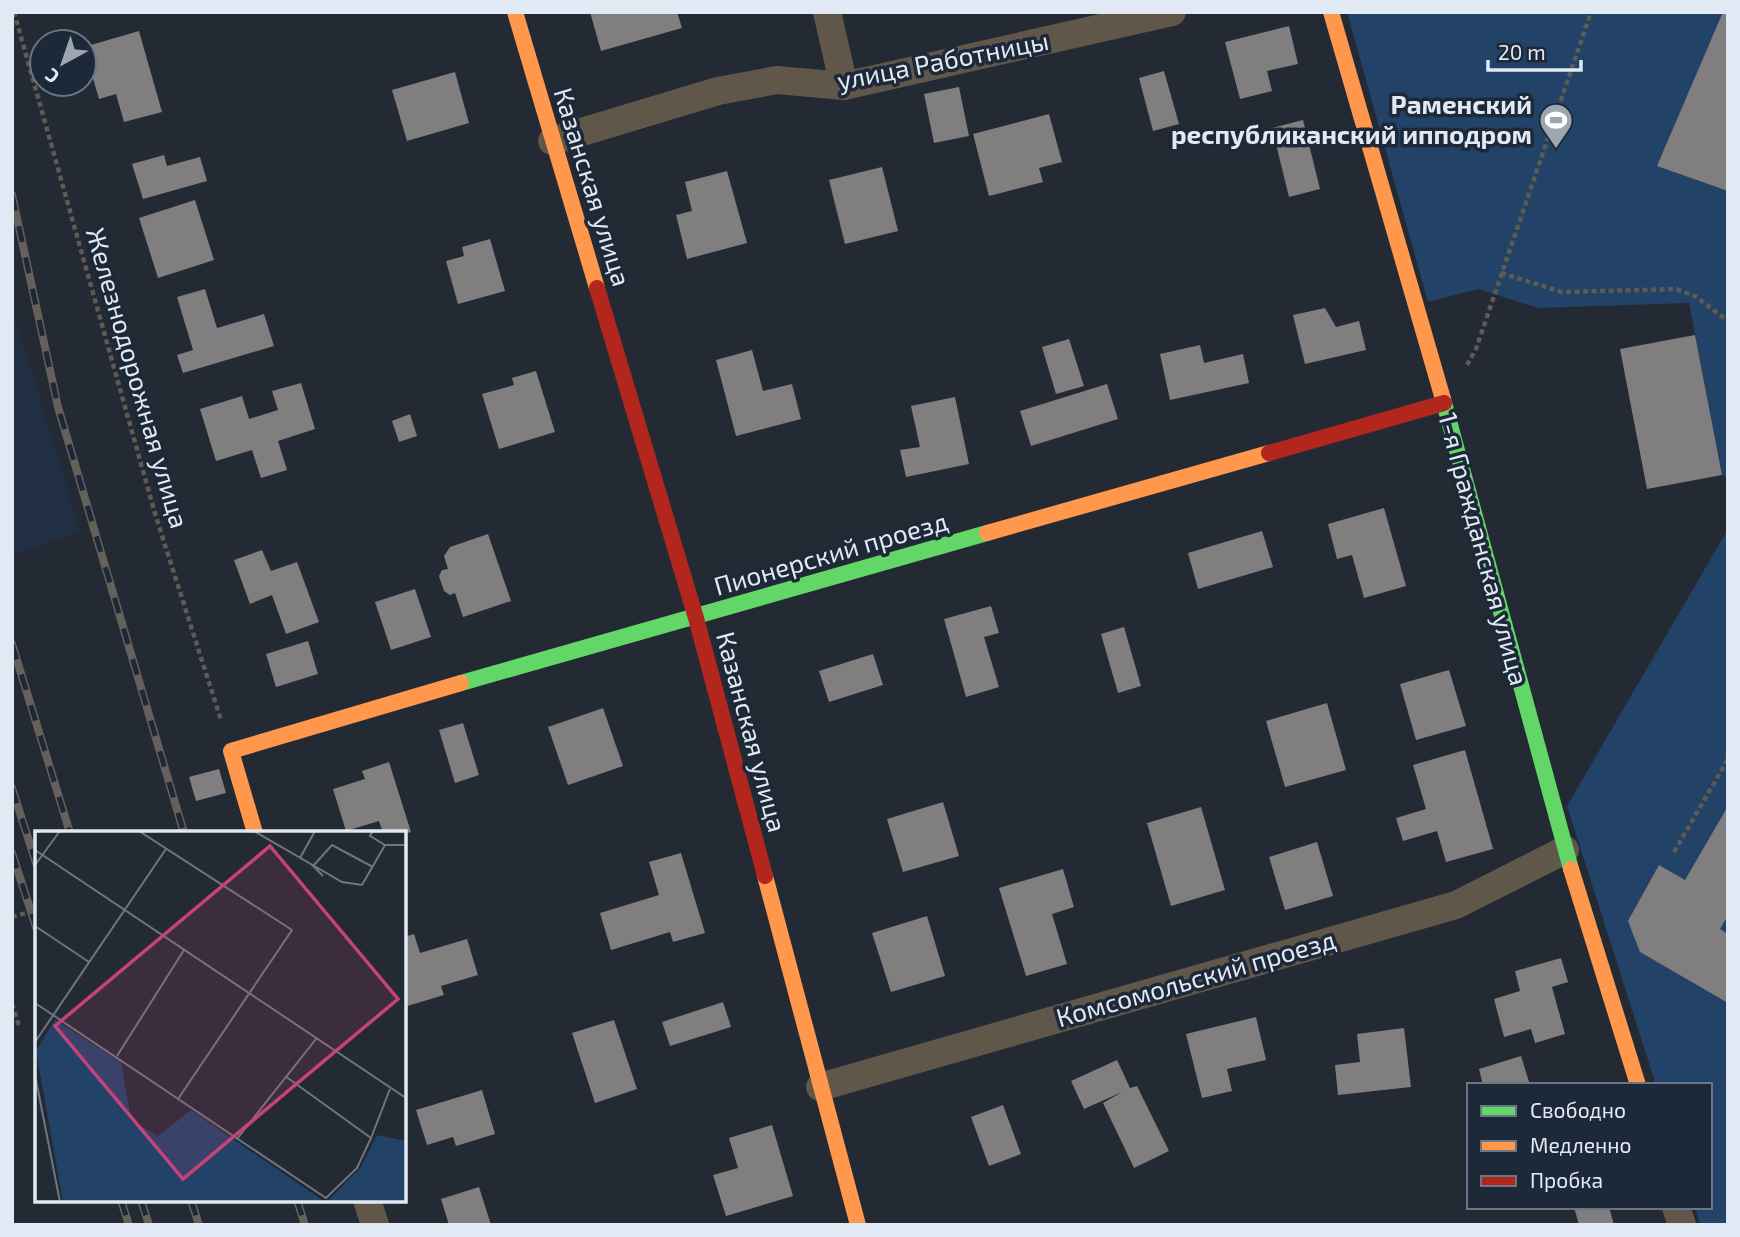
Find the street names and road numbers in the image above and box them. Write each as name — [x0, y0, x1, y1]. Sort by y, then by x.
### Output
street label: улица Работницы — [834, 24, 1051, 96]
street label: Казанская улица — [548, 84, 638, 290]
street label: Железнодорожная улица — [80, 224, 196, 532]
street label: 1-я Гражданская улица — [1432, 409, 1536, 689]
street label: Пионерский проезд — [710, 504, 951, 601]
street label: Казанская улица — [710, 628, 794, 835]
street label: Комсомольский проезд — [1052, 923, 1339, 1032]

